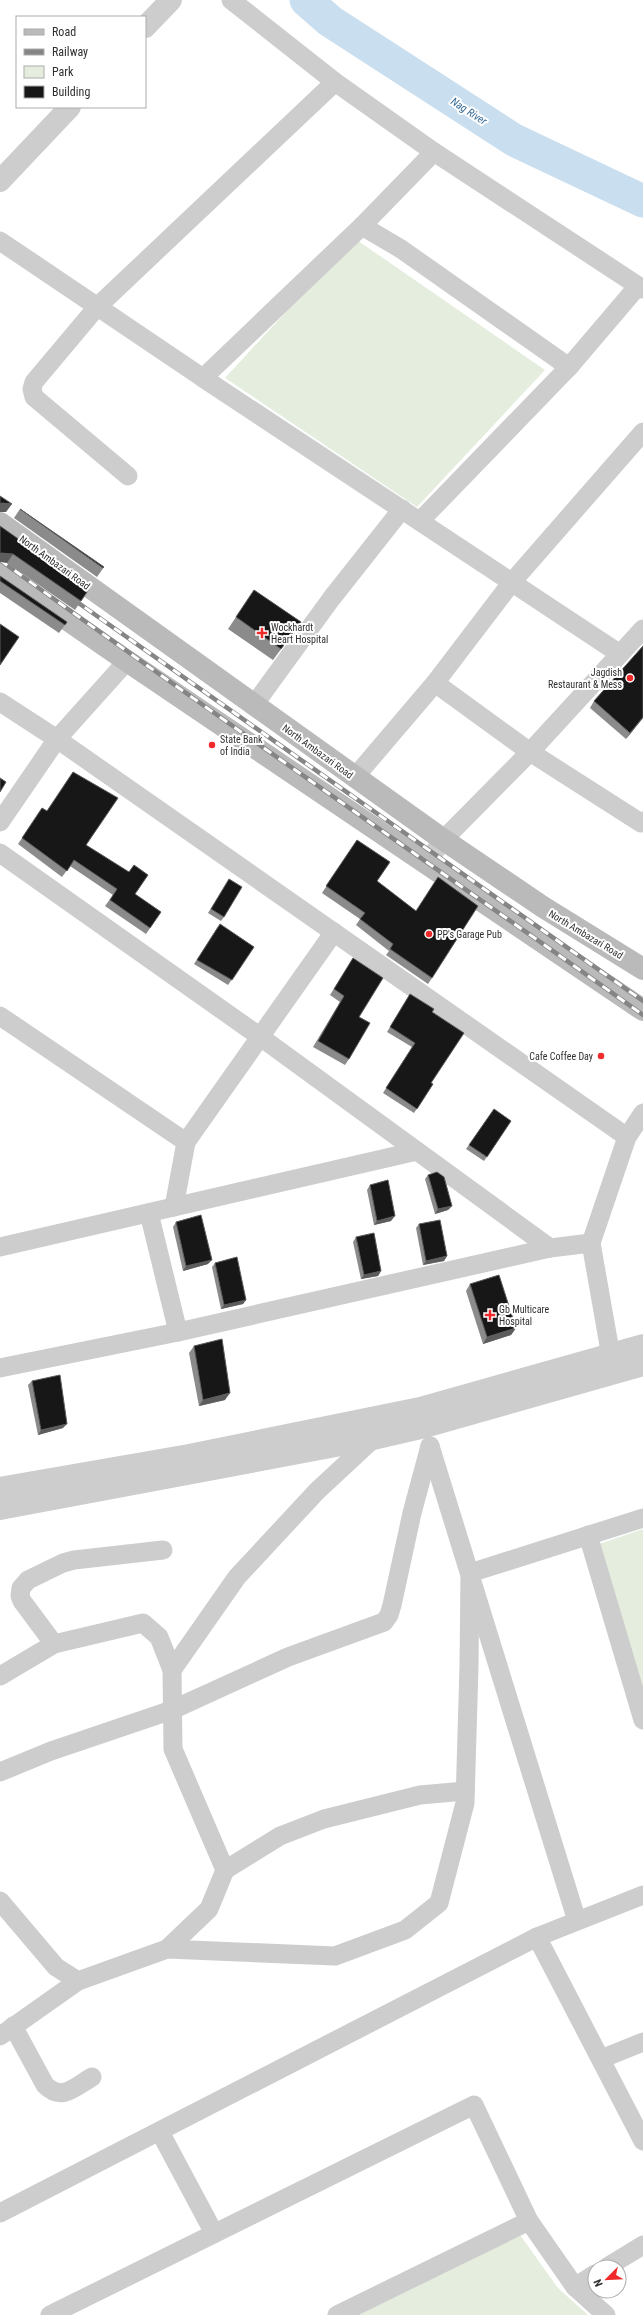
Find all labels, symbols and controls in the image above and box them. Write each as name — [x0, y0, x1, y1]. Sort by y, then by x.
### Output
legend — [16, 16, 146, 108]
text: Road — [52, 25, 76, 39]
text: Railway — [52, 45, 88, 59]
text: Park — [52, 65, 74, 79]
text: Building — [52, 85, 90, 99]
water label: Nag River — [448, 95, 490, 128]
street label: North Ambazari Road — [17, 533, 92, 592]
place label: Wockhardt Heart Hospital — [271, 622, 328, 645]
marker: Wockhardt Heart Hospital — [256, 627, 268, 639]
place label: Jagdish Restaurant & Mess — [548, 667, 622, 690]
marker: Jagdish Restaurant & Mess — [625, 673, 635, 683]
street label: North Ambazari Road — [280, 722, 355, 781]
place label: State Bank of India — [220, 734, 263, 757]
marker: State Bank of India — [207, 740, 217, 750]
street label: North Ambazari Road — [547, 908, 625, 961]
marker: PP's Garage Pub — [424, 929, 434, 939]
place label: PP's Garage Pub — [437, 929, 502, 940]
place label: Cafe Coffee Day — [529, 1051, 593, 1062]
marker: Cafe Coffee Day — [596, 1051, 606, 1061]
place label: Gb Multicare Hospital — [499, 1304, 549, 1327]
marker: Gb Multicare Hospital — [484, 1309, 496, 1321]
north arrow — [587, 2259, 627, 2299]
text: N — [591, 2277, 606, 2289]

